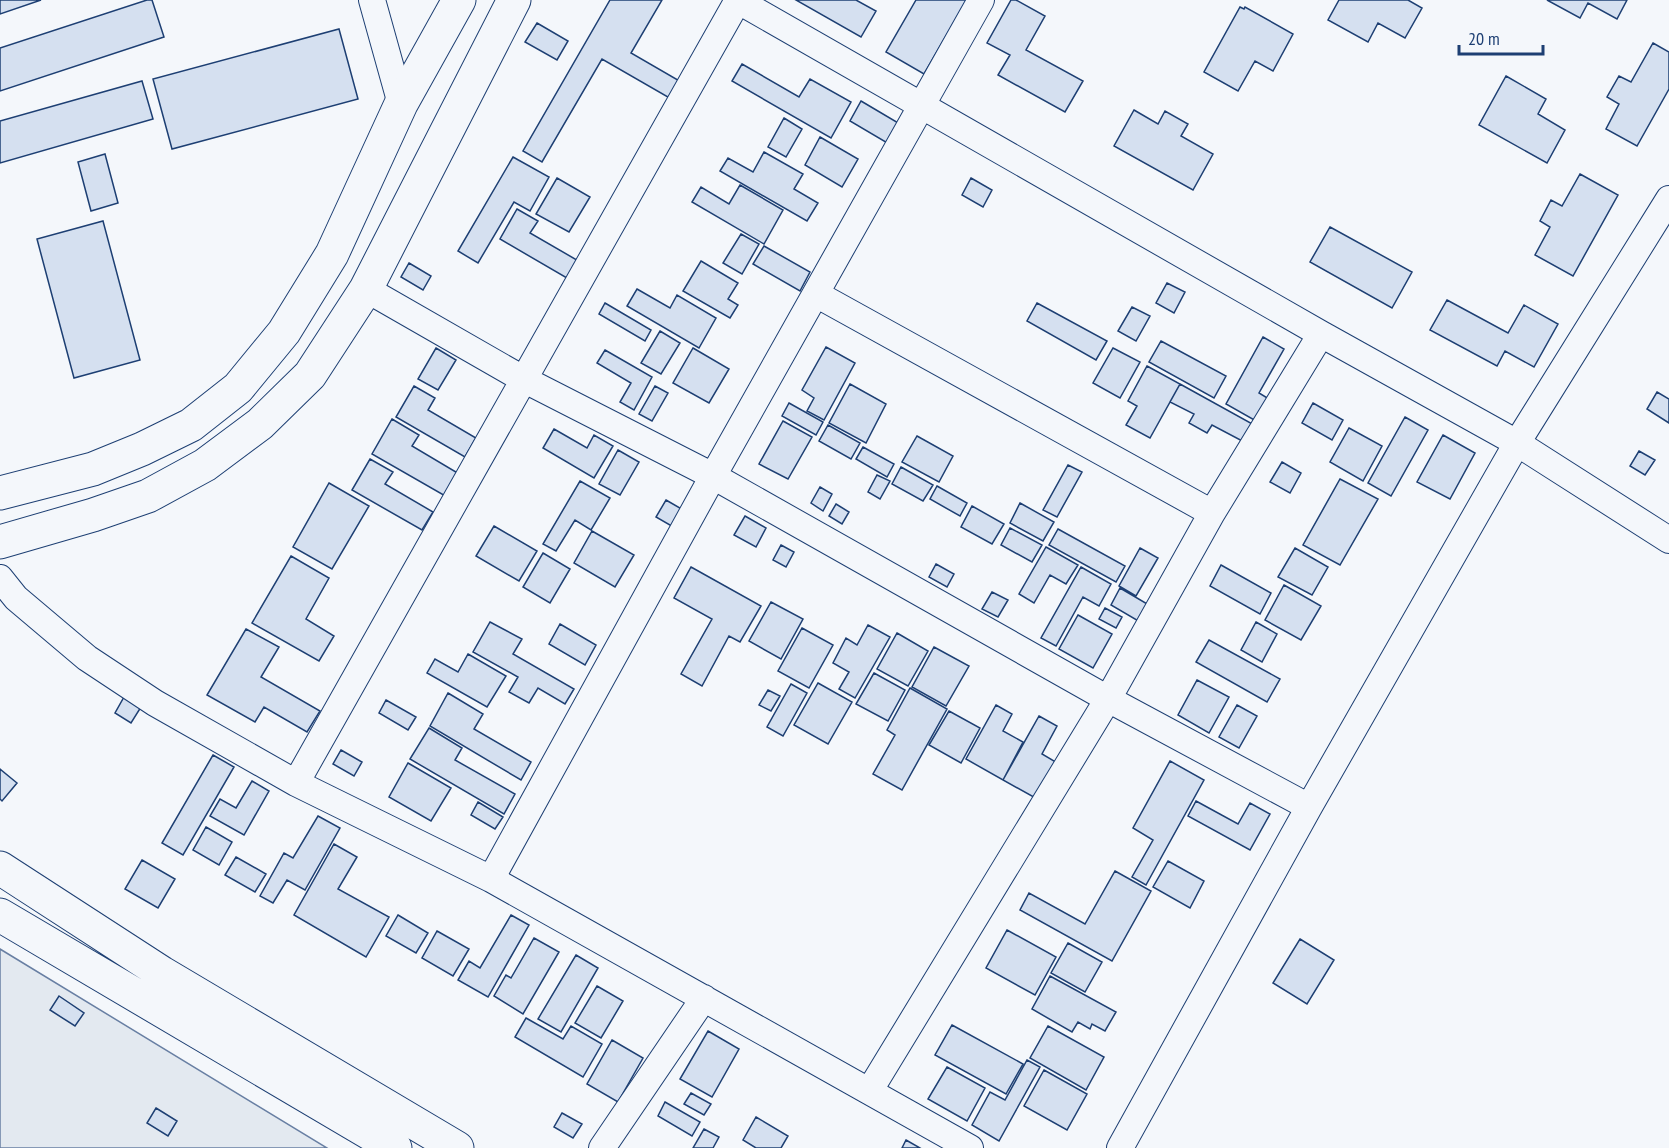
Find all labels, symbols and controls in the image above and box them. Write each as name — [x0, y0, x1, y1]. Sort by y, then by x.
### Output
scale bar — [1459, 18, 1543, 56]
text: 20 m — [1468, 27, 1500, 50]

